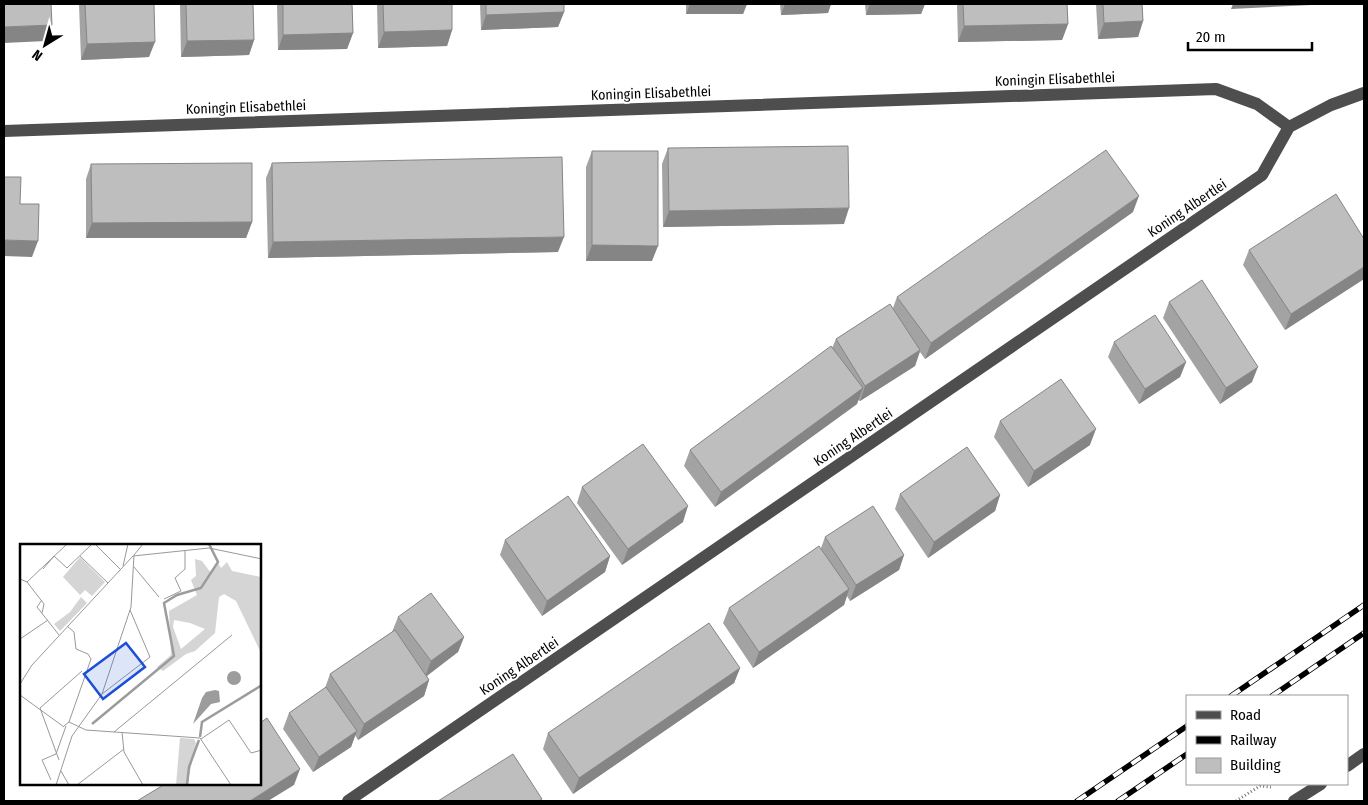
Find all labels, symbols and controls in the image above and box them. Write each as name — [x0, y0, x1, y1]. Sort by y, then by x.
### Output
north arrow — [20, 20, 70, 70]
scale bar — [1188, 20, 1312, 52]
text: 20 m — [1196, 28, 1226, 46]
text: N — [29, 46, 46, 64]
street label: Koningin Elisabethlei — [995, 69, 1116, 90]
street label: Koningin Elisabethlei — [591, 83, 712, 104]
street label: Koningin Elisabethlei — [186, 97, 307, 118]
street label: Koning Albertlei — [1145, 176, 1230, 241]
street label: Koning Albertlei — [811, 405, 896, 470]
inset map — [20, 544, 261, 785]
street label: Koning Albertlei — [477, 634, 562, 699]
legend — [1186, 695, 1348, 785]
text: Road — [1230, 706, 1261, 724]
text: Railway — [1230, 731, 1277, 749]
text: Building — [1230, 756, 1281, 774]

